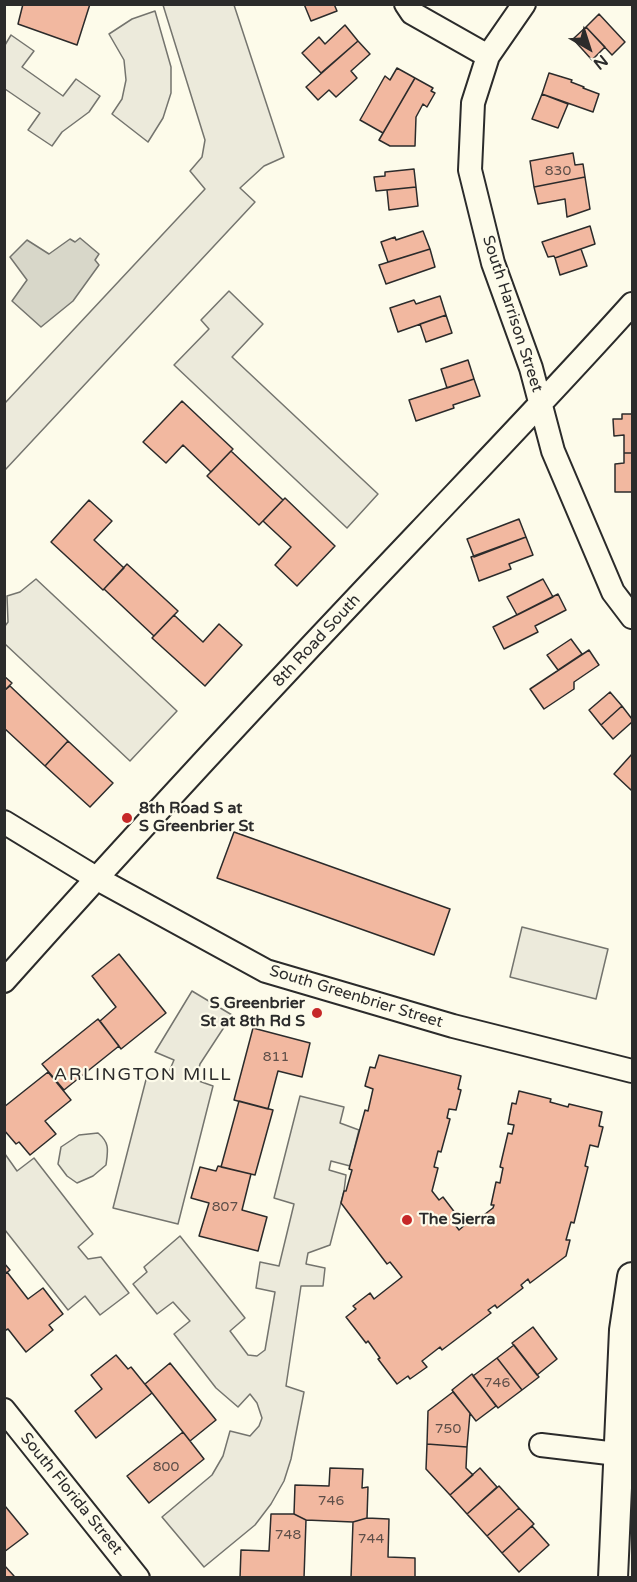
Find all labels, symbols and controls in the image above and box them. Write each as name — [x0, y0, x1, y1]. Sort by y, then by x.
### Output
north arrow — [559, 18, 619, 78]
text: N — [589, 50, 612, 74]
house number: 830 — [545, 163, 571, 179]
street label: South Harrison Street — [478, 233, 546, 395]
street label: 8th Road South — [269, 591, 365, 691]
place label: 8th Road S at S Greenbrier St — [139, 799, 254, 837]
marker: 8th Road S at S Greenbrier St — [120, 811, 134, 825]
street label: South Greenbrier Street — [267, 961, 445, 1033]
place label: S Greenbrier St at 8th Rd S — [201, 994, 305, 1032]
marker: S Greenbrier St at 8th Rd S — [310, 1006, 324, 1020]
house number: 811 — [263, 1049, 289, 1065]
district label: ARLINGTON MILL — [54, 1064, 232, 1086]
house number: 807 — [212, 1199, 238, 1215]
place label: The Sierra — [419, 1210, 496, 1230]
marker: The Sierra — [400, 1213, 414, 1227]
house number: 746 — [484, 1375, 510, 1391]
house number: 750 — [435, 1421, 461, 1437]
street label: South Florida Street — [16, 1429, 126, 1559]
house number: 800 — [153, 1459, 179, 1475]
house number: 746 — [318, 1493, 344, 1509]
house number: 748 — [275, 1527, 301, 1543]
house number: 744 — [358, 1531, 384, 1547]

